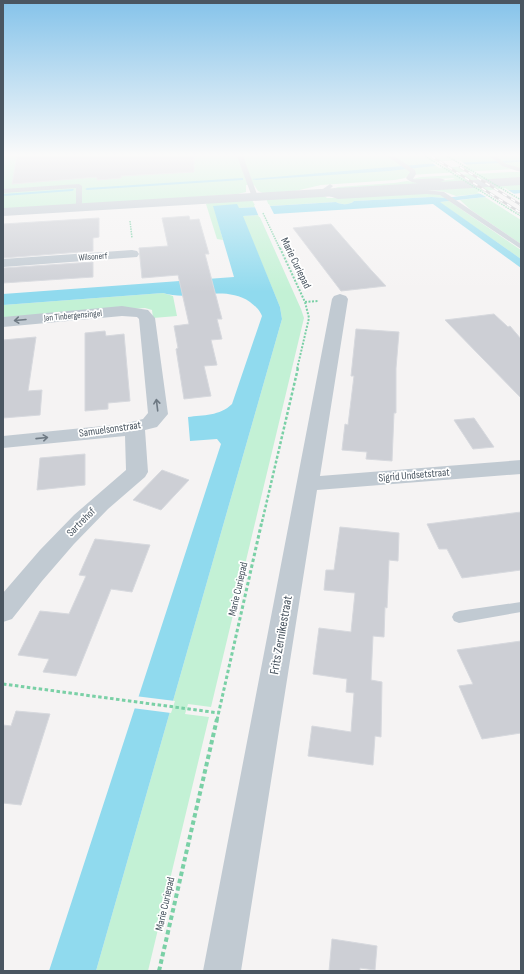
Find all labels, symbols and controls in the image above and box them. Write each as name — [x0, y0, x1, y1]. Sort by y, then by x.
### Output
street label: Marie Curiepad — [278, 235, 314, 291]
street label: Wilsonerf — [78, 250, 108, 263]
street label: Jan Tinbergensingel — [43, 308, 103, 324]
one-way arrow — [14, 317, 27, 324]
one-way arrow — [153, 399, 161, 412]
street label: Samuelsonstraat — [78, 418, 142, 440]
one-way arrow — [35, 434, 48, 441]
street label: Sigrid Undsetstraat — [378, 465, 451, 485]
street label: Sartrehof — [64, 504, 99, 539]
street label: Marie Curiepad — [225, 560, 251, 617]
street label: Frits Zernikestraat — [266, 594, 296, 676]
street label: Marie Curiepad — [152, 875, 178, 932]

